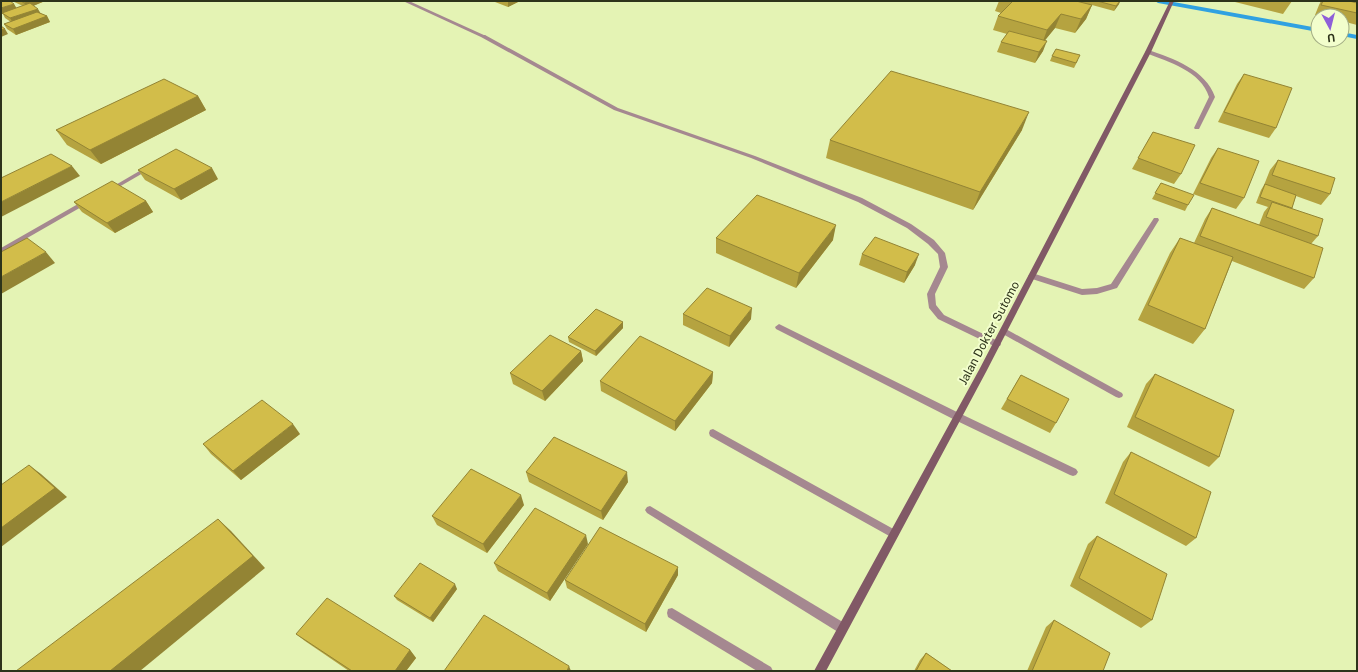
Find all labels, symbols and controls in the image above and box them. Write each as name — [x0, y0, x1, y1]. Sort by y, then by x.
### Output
north arrow — [1310, 8, 1350, 48]
text: U — [1327, 31, 1336, 44]
street label: Jalan Dokter Sutomo — [956, 279, 1022, 387]

